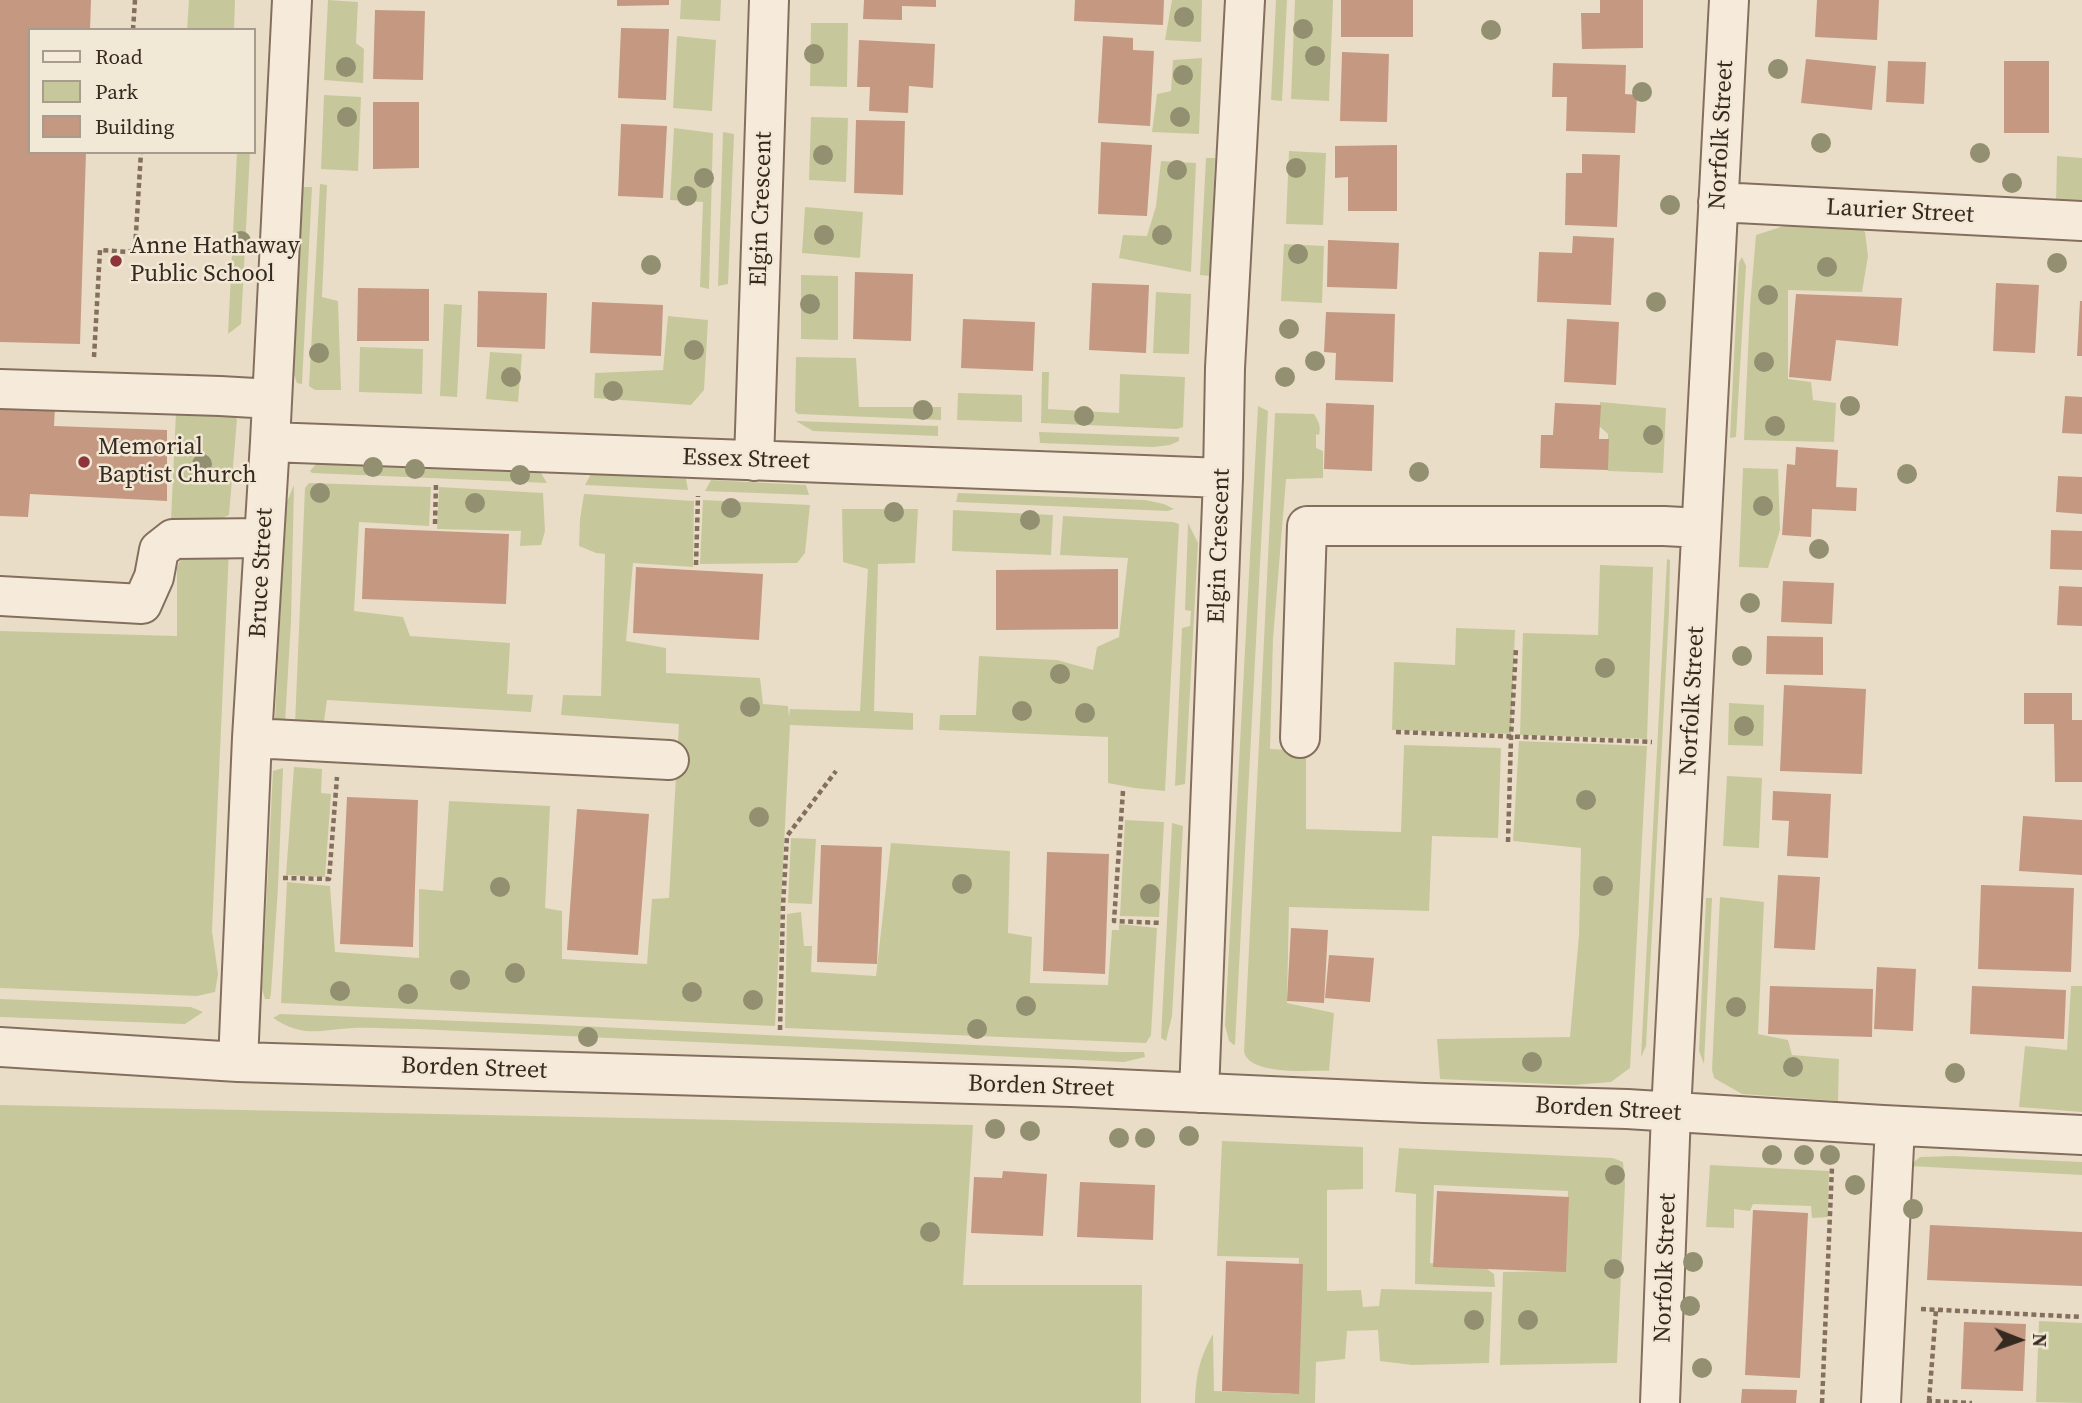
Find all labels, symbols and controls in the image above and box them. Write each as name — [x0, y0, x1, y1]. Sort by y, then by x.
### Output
legend — [28, 28, 256, 154]
text: Road — [95, 42, 143, 71]
street label: Norfolk Street — [1704, 60, 1740, 210]
text: Park — [95, 77, 138, 106]
text: Building — [95, 112, 174, 141]
street label: Elgin Crescent — [745, 131, 779, 287]
street label: Laurier Street — [1825, 194, 1975, 230]
place label: Anne Hathaway Public School — [130, 233, 300, 289]
marker: Anne Hathaway Public School — [108, 253, 124, 269]
place label: Memorial Baptist Church — [98, 434, 257, 490]
street label: Essex Street — [682, 443, 810, 477]
marker: Memorial Baptist Church — [76, 454, 92, 470]
street label: Elgin Crescent — [1203, 468, 1237, 624]
street label: Bruce Street — [244, 507, 280, 639]
street label: Norfolk Street — [1675, 626, 1711, 776]
street label: Borden Street — [400, 1052, 548, 1086]
street label: Borden Street — [967, 1070, 1115, 1104]
street label: Borden Street — [1534, 1092, 1682, 1128]
street label: Norfolk Street — [1649, 1193, 1683, 1343]
north arrow — [1984, 1305, 2054, 1375]
text: N — [2027, 1333, 2053, 1348]

